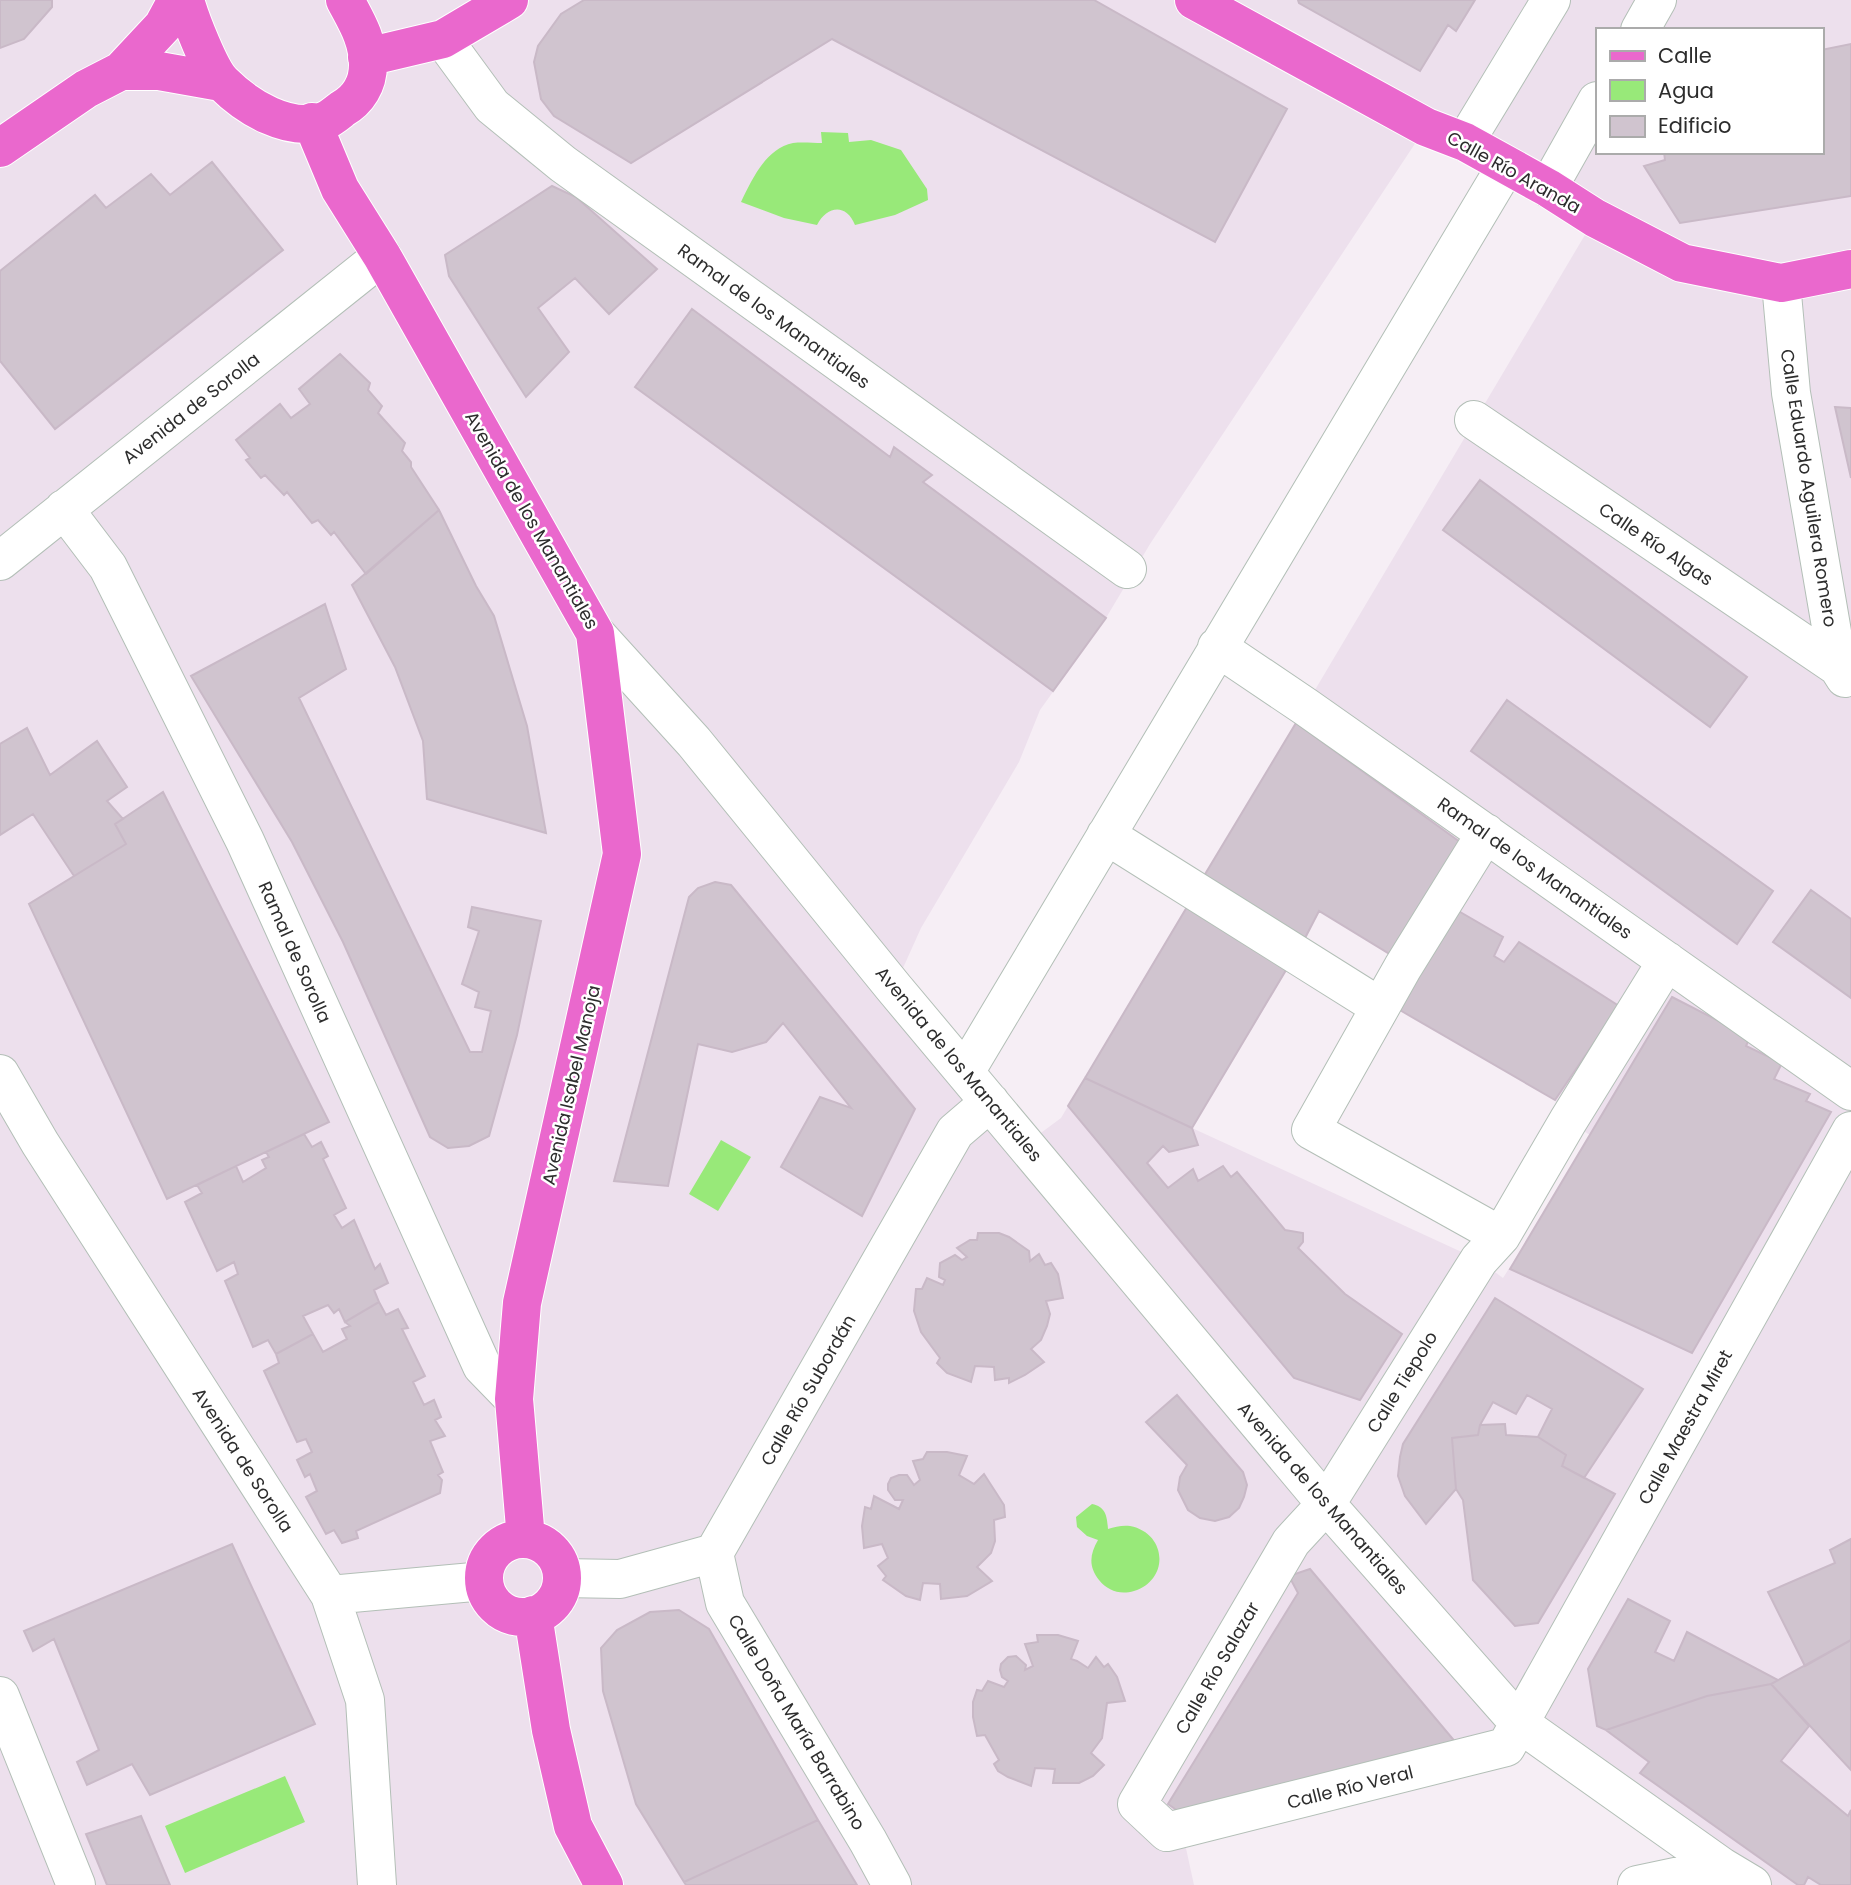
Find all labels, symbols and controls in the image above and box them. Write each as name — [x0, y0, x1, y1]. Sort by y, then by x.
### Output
legend — [1596, 28, 1823, 154]
text: Calle — [1658, 41, 1712, 70]
text: Agua — [1658, 76, 1714, 105]
text: Edificio — [1658, 111, 1732, 140]
street label: Calle Río Aranda — [1443, 125, 1585, 219]
street label: Ramal de los Manantiales — [673, 238, 875, 394]
street label: Avenida de Sorolla — [117, 346, 265, 470]
street label: Calle Eduardo Aguilera Romero — [1775, 347, 1843, 629]
street label: Avenida de los Manantiales — [459, 406, 605, 634]
street label: Calle Río Algas — [1594, 496, 1718, 592]
street label: Ramal de los Manantiales — [1433, 791, 1637, 945]
street label: Ramal de Sorolla — [253, 877, 337, 1027]
street label: Avenida de los Manantiales — [870, 961, 1048, 1167]
street label: Avenida Isabel Manoja — [536, 983, 606, 1187]
street label: Calle Río Subordán — [754, 1310, 862, 1470]
street label: Calle Tiepolo — [1361, 1326, 1443, 1438]
street label: Calle Maestra Miret — [1632, 1345, 1738, 1509]
street label: Avenida de Sorolla — [187, 1383, 299, 1537]
street label: Avenida de los Manantiales — [1232, 1396, 1414, 1600]
street label: Calle Río Salazar — [1169, 1597, 1265, 1739]
street label: Calle Doña María Barrabino — [722, 1609, 872, 1835]
street label: Calle Río Veral — [1284, 1759, 1416, 1815]

